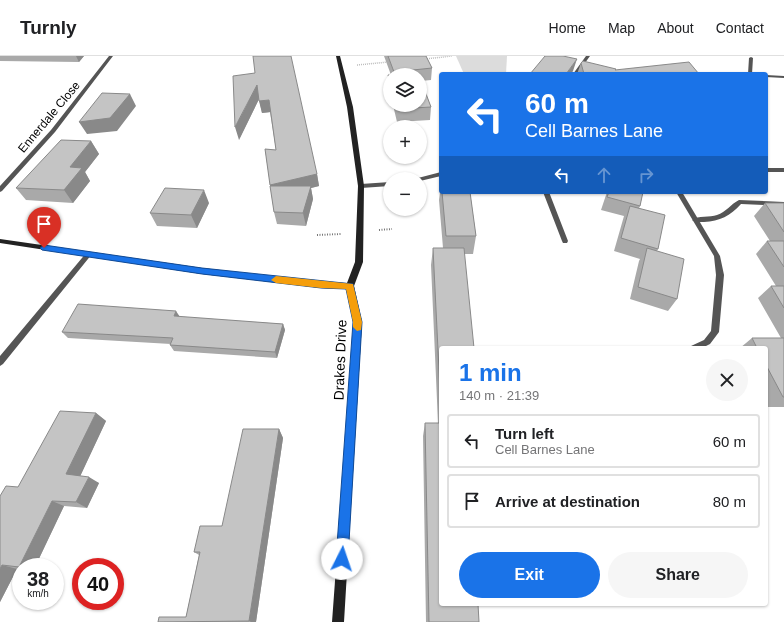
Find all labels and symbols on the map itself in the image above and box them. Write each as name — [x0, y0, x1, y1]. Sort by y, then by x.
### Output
street label: Ennerdale Close — [15, 78, 83, 155]
pin — [27, 207, 61, 248]
street label: Drakes Drive — [331, 319, 349, 401]
position arrow — [321, 538, 363, 580]
speed limit sign: 40 — [72, 558, 124, 610]

